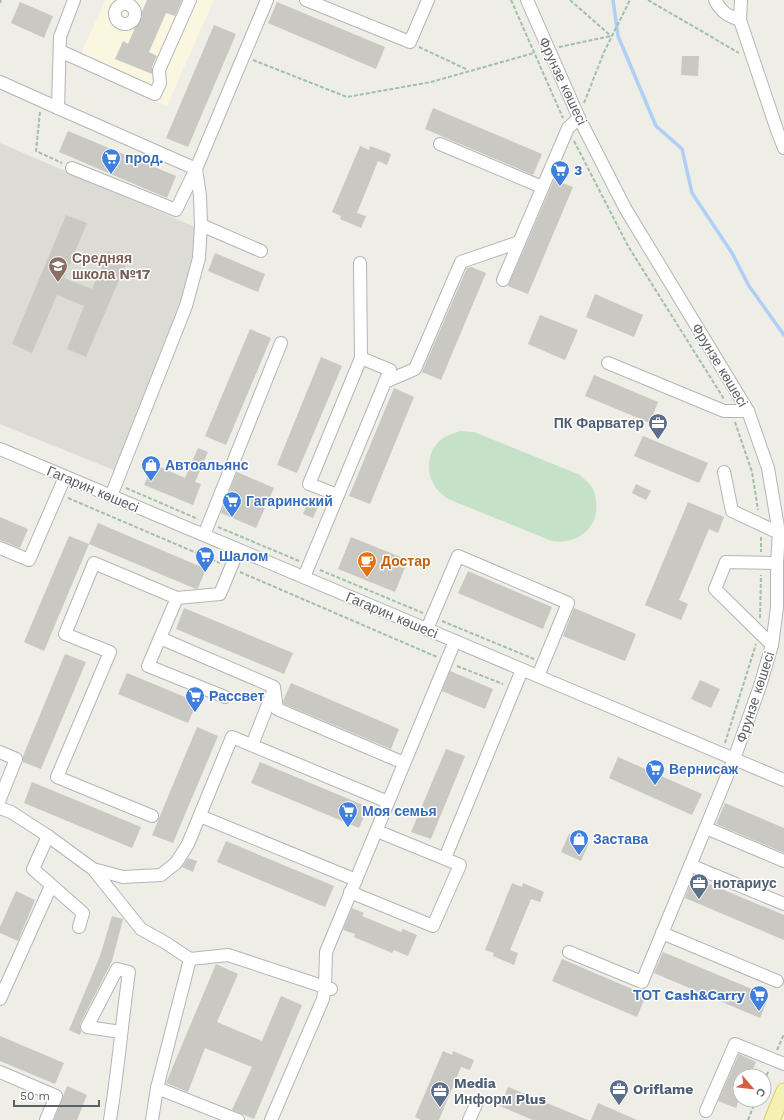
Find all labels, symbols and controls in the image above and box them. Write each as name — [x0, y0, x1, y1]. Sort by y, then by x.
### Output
street label: Фрунзе көшесі — [536, 35, 590, 127]
supermarket icon: прод. — [100, 147, 122, 175]
place label: прод. — [125, 150, 163, 166]
supermarket icon: 3 — [549, 159, 571, 187]
place label: 3 — [574, 162, 582, 178]
place label: Средняя школа №17 — [72, 250, 151, 282]
school or university icon: Средняя школа №17 — [47, 255, 69, 283]
street label: Фрунзе көшесі — [689, 320, 751, 410]
office icon: ПК Фарватер — [647, 412, 669, 440]
place label: ПК Фарватер — [554, 415, 644, 431]
shop icon: Автоальянс — [140, 454, 162, 482]
place label: Автоальянс — [165, 457, 249, 473]
street label: Гагарин көшесі — [45, 462, 141, 516]
supermarket icon: Гагаринский — [221, 490, 243, 518]
place label: Гагаринский — [246, 493, 333, 509]
supermarket icon: Шалом — [194, 545, 216, 573]
place label: Шалом — [219, 548, 268, 564]
cafe icon: Достар — [356, 550, 378, 578]
place label: Достар — [381, 553, 431, 569]
street label: Гагарин көшесі — [344, 588, 440, 642]
street label: Фрунзе көшесі — [733, 649, 777, 745]
supermarket icon: Рассвет — [184, 685, 206, 713]
place label: Рассвет — [209, 688, 265, 704]
supermarket icon: Вернисаж — [644, 758, 666, 786]
place label: Вернисаж — [669, 761, 739, 777]
supermarket icon: Моя семья — [337, 800, 359, 828]
place label: Моя семья — [362, 803, 437, 819]
shop icon: Застава — [568, 828, 590, 856]
place label: Застава — [593, 831, 648, 847]
office icon: нотариус — [688, 872, 710, 900]
place label: нотариус — [713, 875, 777, 891]
supermarket icon: ТОТ Cash&Carry — [748, 984, 770, 1012]
place label: ТОТ Cash&Carry — [633, 987, 745, 1003]
north arrow — [732, 1068, 772, 1108]
place label: Media Информ Plus — [454, 1075, 546, 1107]
office icon: Oriflame — [608, 1078, 630, 1106]
office icon: Media Информ Plus — [429, 1080, 451, 1108]
place label: Oriflame — [633, 1081, 693, 1097]
scale bar — [14, 1082, 99, 1108]
text: С — [753, 1086, 768, 1099]
text: 50 m — [20, 1089, 50, 1103]

